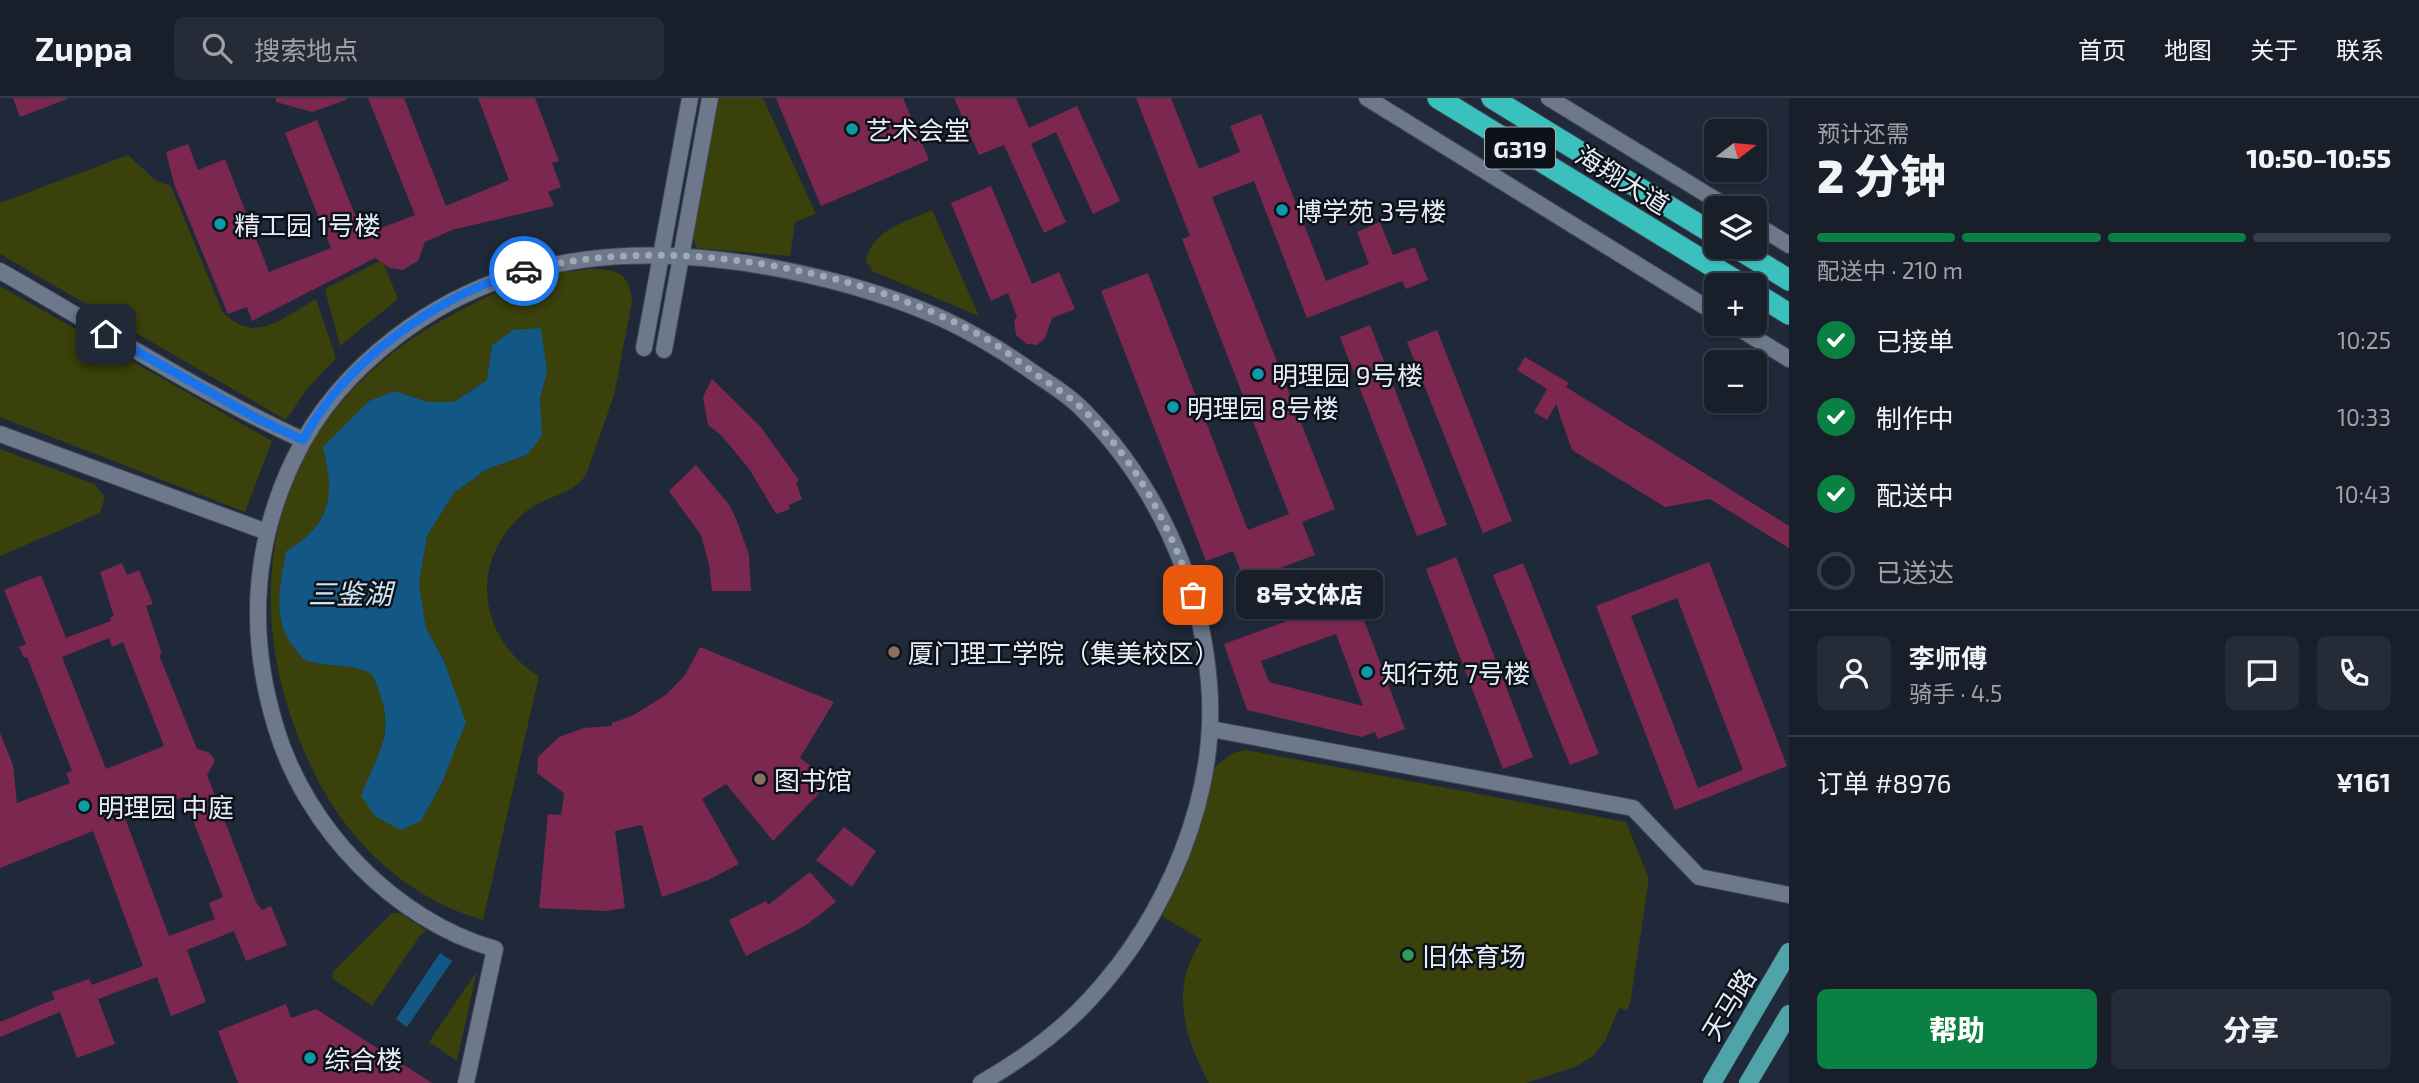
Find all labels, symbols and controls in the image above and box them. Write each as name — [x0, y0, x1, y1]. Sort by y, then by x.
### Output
search box — [174, 17, 664, 80]
text: Zuppa — [35, 28, 132, 68]
icon: search — [198, 29, 236, 67]
text: 搜索地点 — [254, 34, 358, 65]
text: 首页 — [2078, 35, 2126, 64]
text: 地图 — [2164, 35, 2212, 64]
text: 关于 — [2250, 35, 2298, 64]
text: 联系 — [2336, 35, 2384, 64]
place label: 艺术会堂 — [866, 114, 970, 145]
north arrow — [1704, 119, 1768, 182]
map controls — [1704, 119, 1767, 413]
text: 预计还需 — [1817, 119, 1909, 147]
marker: 艺术会堂 — [844, 121, 860, 137]
road number: G319 — [1485, 128, 1555, 168]
street label: 海翔大道 — [1571, 138, 1675, 220]
text: 10:50–10:55 — [2246, 142, 2391, 173]
text: 2 分钟 — [1817, 147, 1946, 202]
place label: 博学苑 3号楼 — [1296, 195, 1446, 226]
button: layers — [1704, 196, 1767, 259]
marker: 博学苑 3号楼 — [1274, 202, 1290, 218]
place label: 精工园 1号楼 — [234, 209, 380, 240]
marker: 精工园 1号楼 — [212, 216, 228, 232]
courier — [489, 236, 559, 306]
icon: car — [505, 252, 543, 290]
text: 配送中 · 210 m — [1817, 256, 1963, 284]
button: + — [1704, 273, 1767, 336]
pin — [76, 304, 136, 364]
icon: home — [87, 315, 125, 353]
icon: check — [1817, 321, 1855, 359]
text: 已接单 — [1876, 325, 1954, 356]
text: 10:25 — [2337, 326, 2391, 354]
button: − — [1704, 350, 1767, 413]
place label: 明理园 9号楼 — [1272, 359, 1423, 390]
marker: 明理园 9号楼 — [1250, 366, 1266, 382]
place label: 明理园 8号楼 — [1187, 392, 1339, 423]
icon: check — [1817, 398, 1855, 436]
marker: 明理园 8号楼 — [1165, 399, 1181, 415]
text: 制作中 — [1876, 402, 1954, 433]
text: 10:33 — [2337, 403, 2391, 431]
icon: check — [1817, 475, 1855, 513]
text: 配送中 — [1876, 479, 1954, 510]
text: 10:43 — [2336, 480, 2391, 508]
text: 已送达 — [1876, 556, 1954, 587]
pin — [1163, 565, 1223, 625]
callout: 8号文体店 — [1235, 570, 1382, 620]
water label: 三鉴湖 — [308, 576, 396, 610]
icon: bag — [1174, 576, 1212, 614]
text: 8号文体店 — [1256, 580, 1363, 608]
button: person — [1817, 636, 1891, 710]
button: chat — [2225, 636, 2299, 710]
button: phone — [2317, 636, 2391, 710]
place label: 厦门理工学院（集美校区） — [908, 637, 1220, 668]
text: 李师傅 — [1909, 642, 1987, 673]
marker: 厦门理工学院（集美校区） — [886, 644, 902, 660]
place label: 知行苑 7号楼 — [1381, 657, 1530, 688]
marker: 知行苑 7号楼 — [1359, 664, 1375, 680]
text: 骑手 · 4.5 — [1909, 679, 2002, 707]
place label: 图书馆 — [774, 764, 852, 795]
text: ¥161 — [2336, 766, 2391, 797]
text: 订单 #8976 — [1817, 767, 1951, 798]
marker: 图书馆 — [752, 771, 768, 787]
place label: 明理园 中庭 — [98, 791, 234, 822]
marker: 明理园 中庭 — [76, 798, 92, 814]
place label: 旧体育场 — [1422, 940, 1526, 971]
marker: 旧体育场 — [1400, 947, 1416, 963]
street label: 天马路 — [1695, 963, 1761, 1045]
button: 帮助 — [1817, 989, 2097, 1069]
button: 分享 — [2111, 989, 2391, 1069]
place label: 综合楼 — [324, 1043, 402, 1074]
marker: 综合楼 — [302, 1050, 318, 1066]

